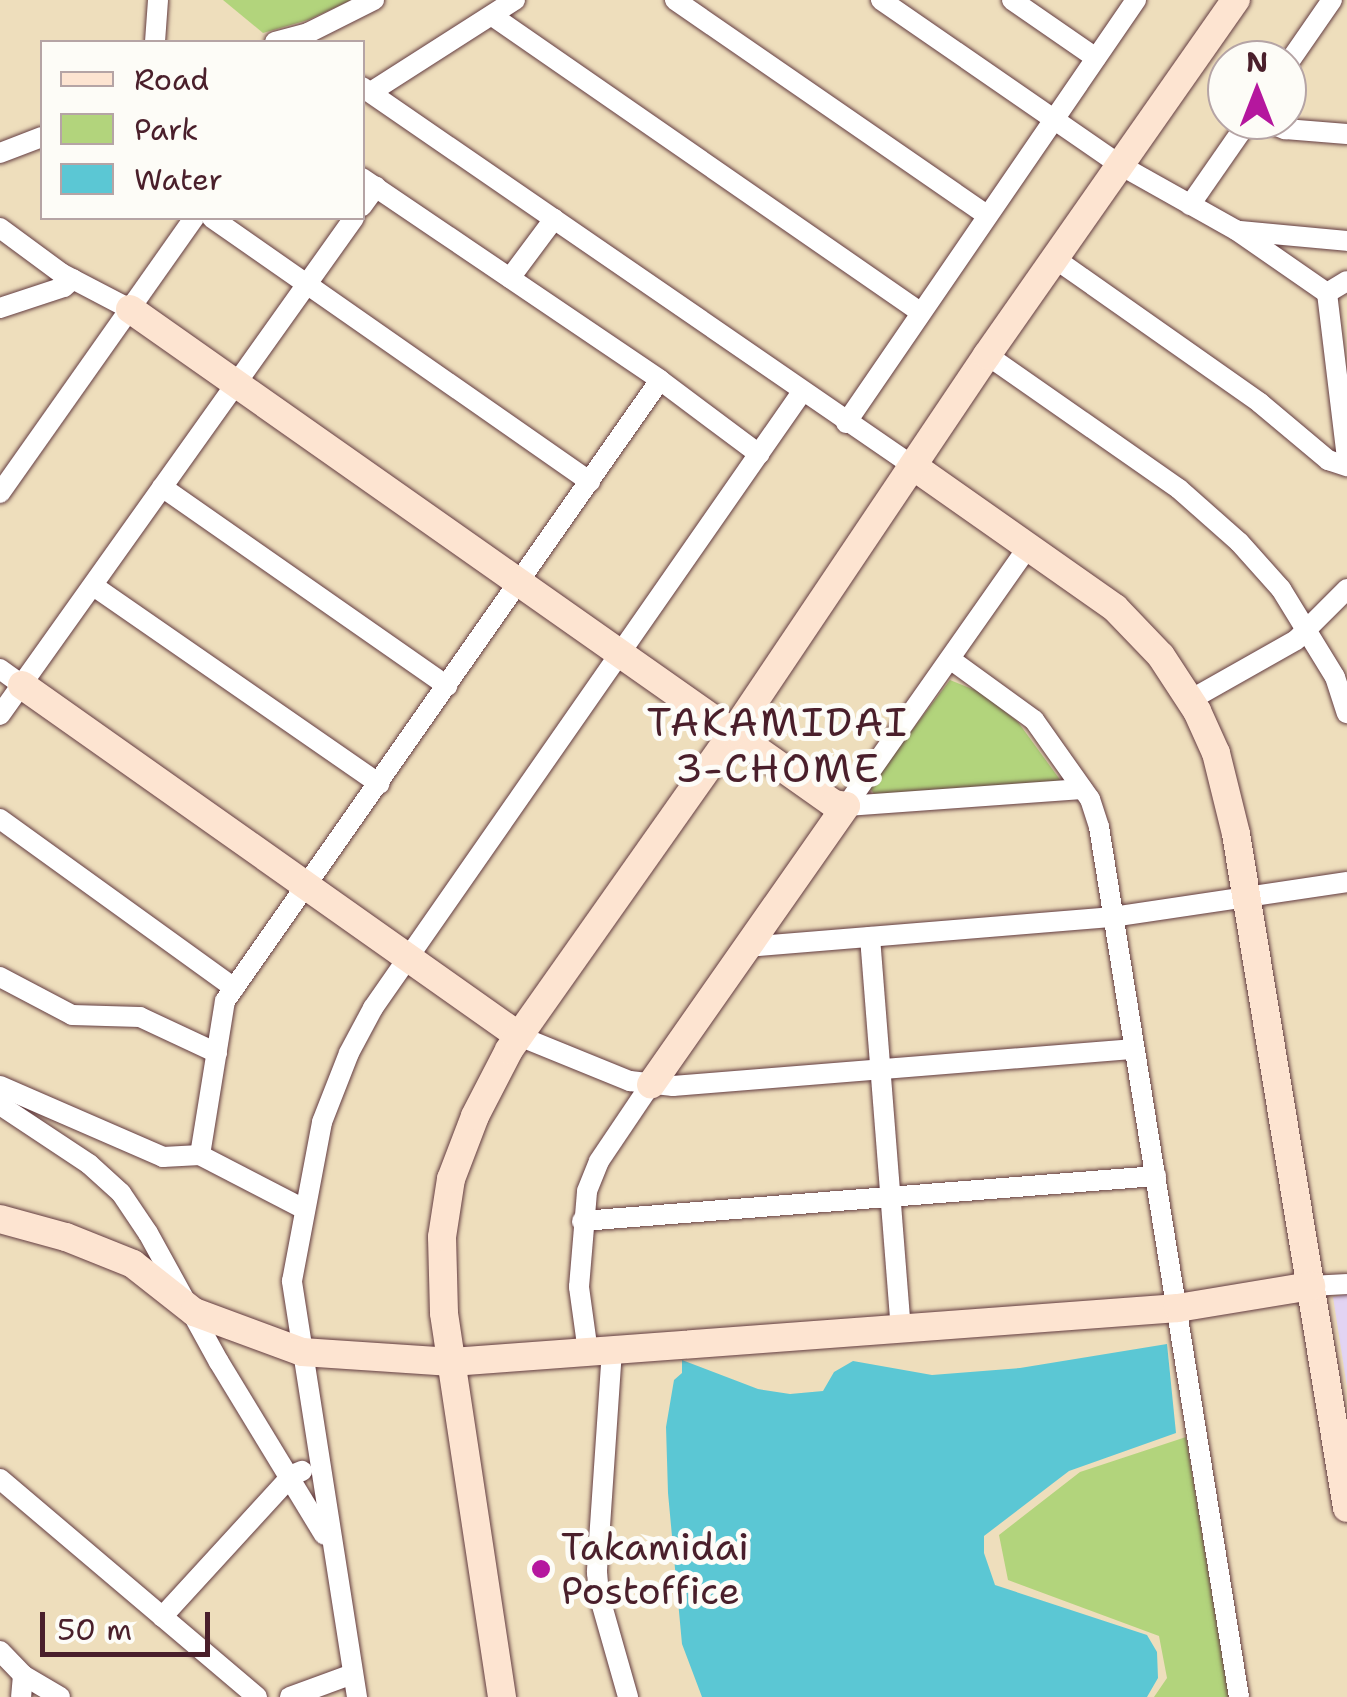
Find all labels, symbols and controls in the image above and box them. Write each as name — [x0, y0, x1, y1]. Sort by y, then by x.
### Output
legend — [40, 40, 365, 220]
north arrow — [1207, 40, 1307, 140]
text: N — [1246, 43, 1268, 81]
text: Road — [134, 59, 209, 100]
text: Park — [134, 109, 198, 150]
text: Water — [134, 159, 223, 200]
district label: TAKAMIDAI 3-CHOME — [647, 698, 909, 792]
place label: Takamidai Postoffice — [561, 1524, 749, 1614]
marker: Takamidai Postoffice — [530, 1558, 552, 1580]
scale bar — [45, 1592, 215, 1654]
text: 50 m — [57, 1609, 132, 1650]

